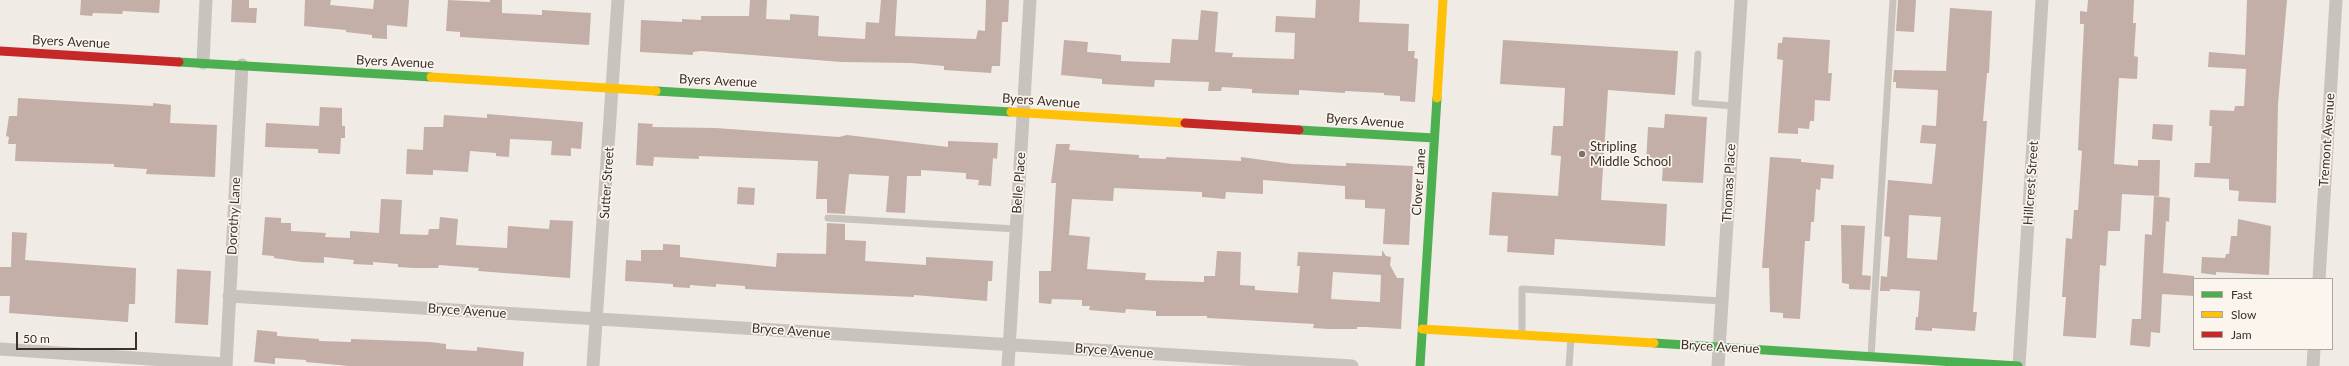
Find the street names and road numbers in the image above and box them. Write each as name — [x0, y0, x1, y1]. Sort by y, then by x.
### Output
street label: Byers Avenue — [31, 32, 111, 52]
street label: Byers Avenue — [355, 52, 435, 72]
street label: Byers Avenue — [678, 71, 758, 91]
street label: Byers Avenue — [1001, 90, 1081, 112]
street label: Tremont Avenue — [2316, 93, 2338, 187]
street label: Byers Avenue — [1325, 110, 1405, 132]
street label: Hillcrest Street — [2020, 140, 2042, 226]
street label: Thomas Place — [1719, 143, 1739, 223]
street label: Sutter Street — [597, 146, 617, 220]
street label: Clover Lane — [1409, 148, 1429, 216]
street label: Belle Place — [1009, 152, 1029, 214]
street label: Dorothy Lane — [224, 177, 244, 255]
street label: Bryce Avenue — [427, 300, 507, 322]
street label: Bryce Avenue — [751, 320, 831, 342]
street label: Bryce Avenue — [1680, 337, 1760, 357]
street label: Bryce Avenue — [1074, 340, 1154, 362]

